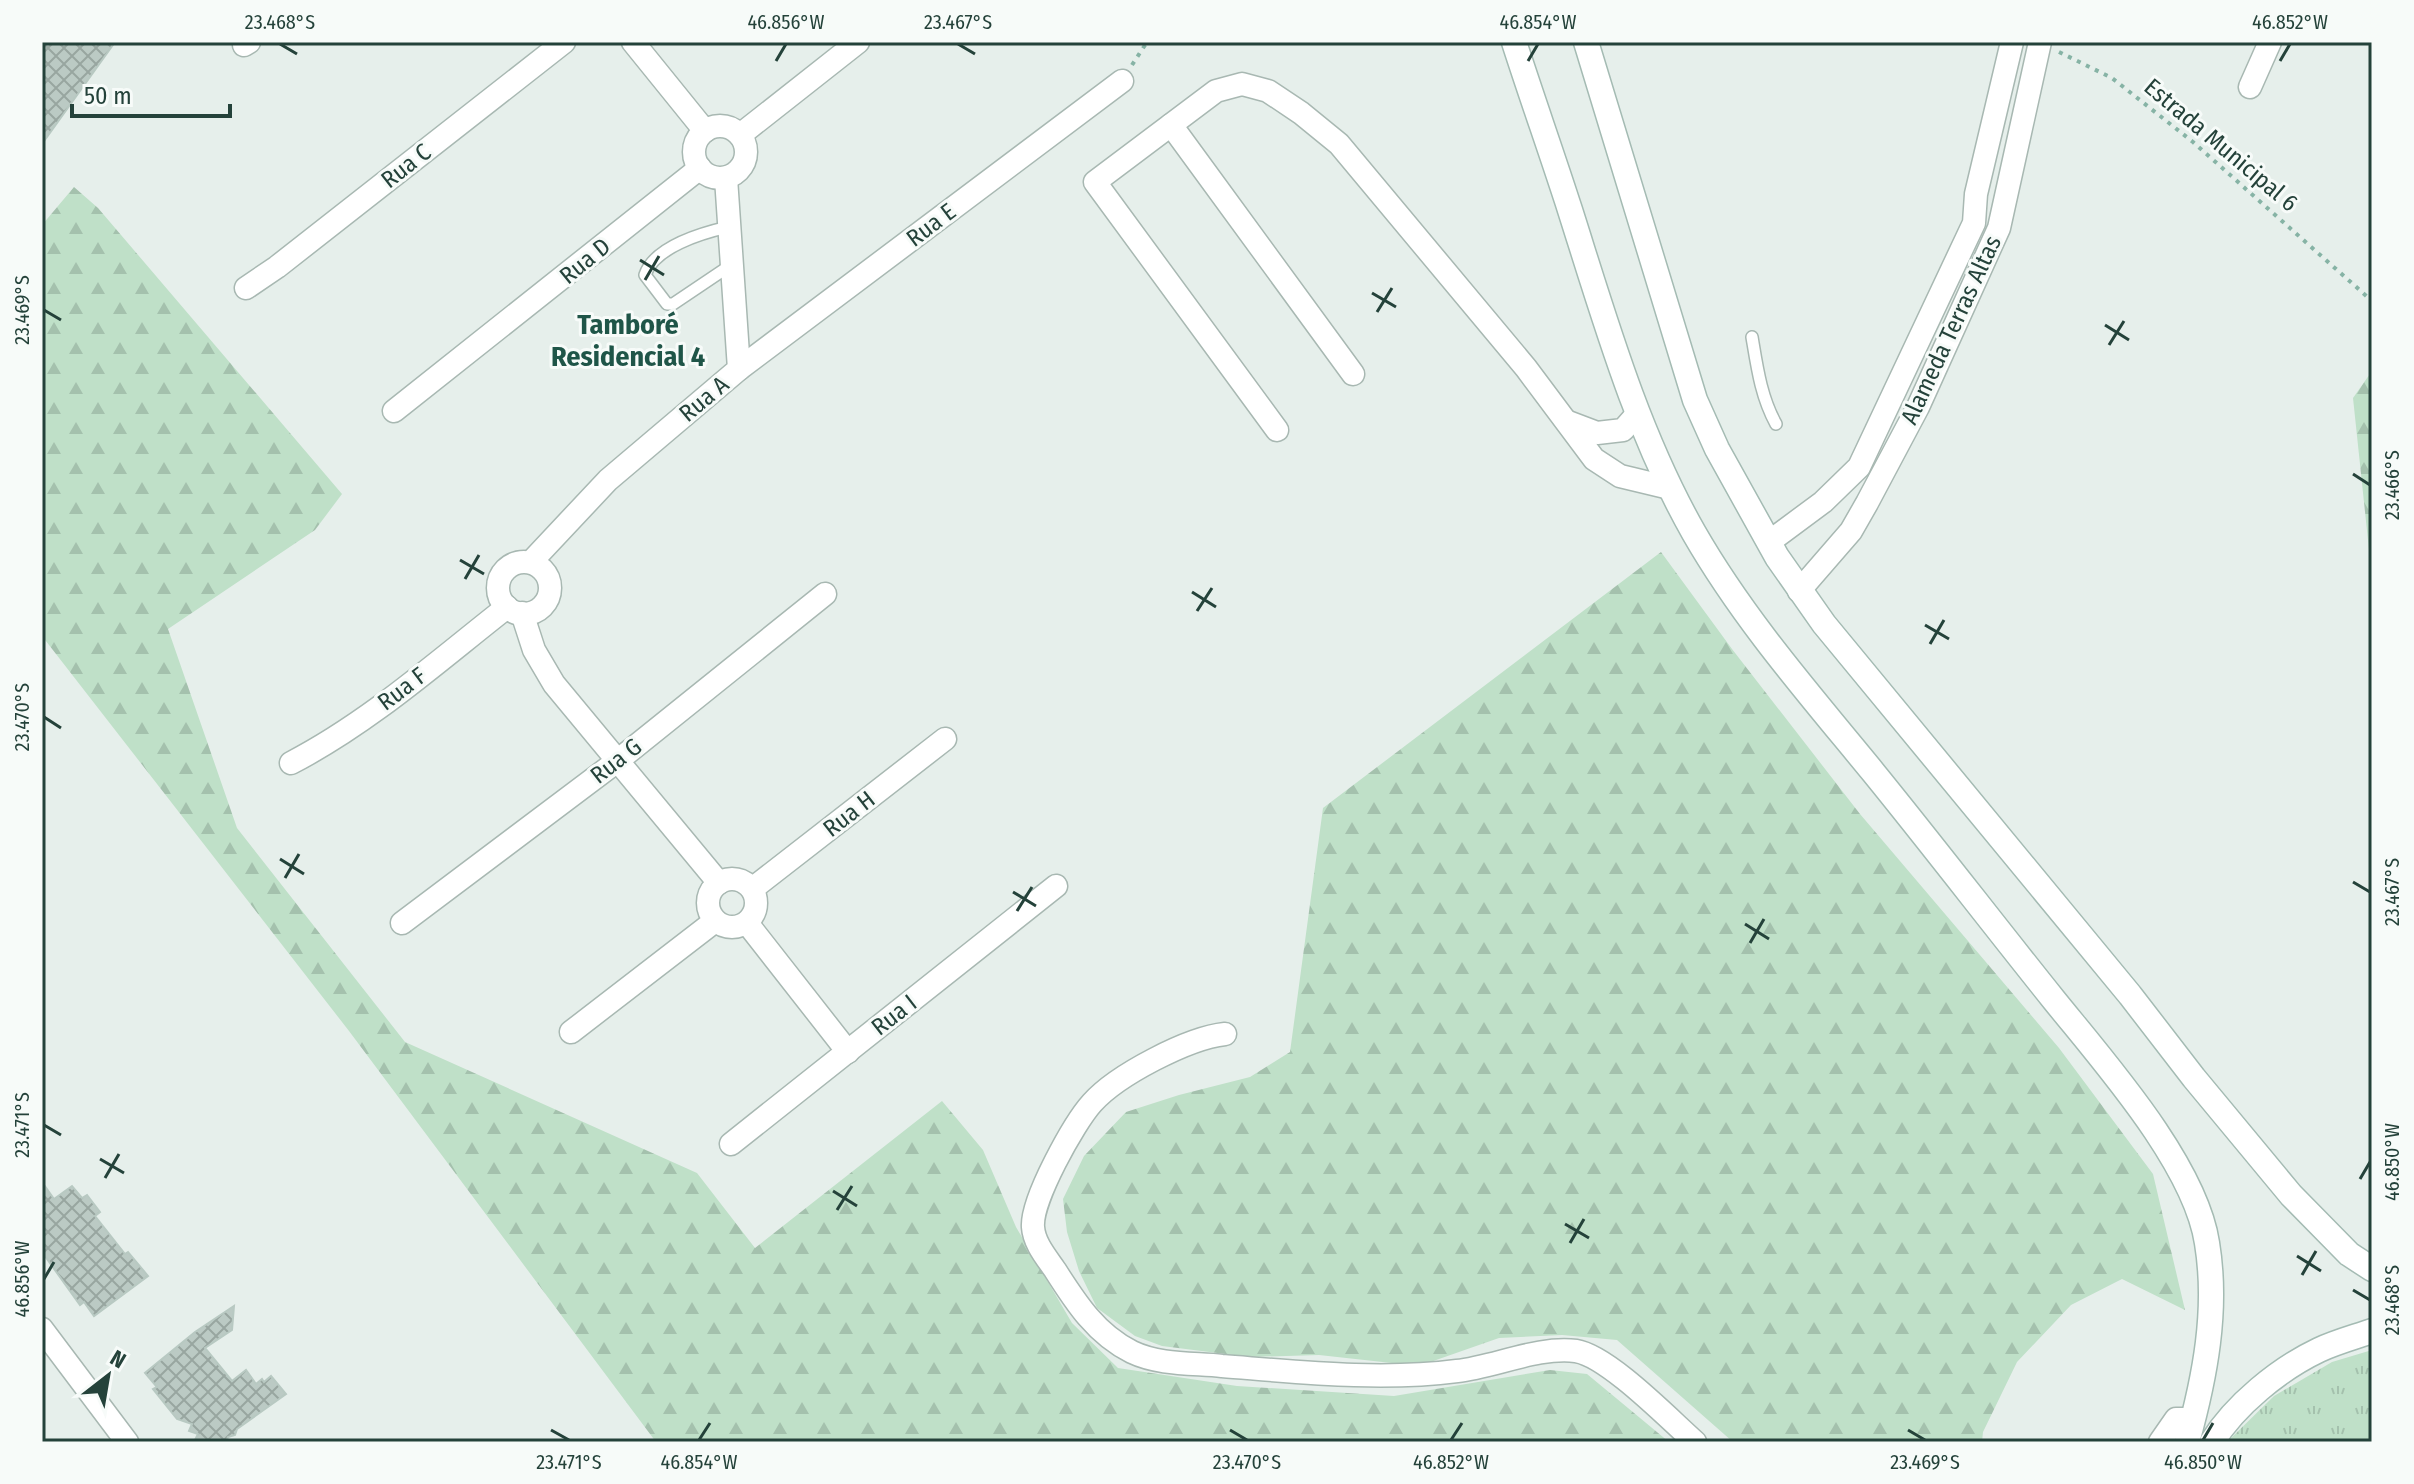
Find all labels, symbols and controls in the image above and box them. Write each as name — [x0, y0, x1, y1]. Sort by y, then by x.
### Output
text: 23.468°S — [245, 10, 315, 34]
text: 46.856°W — [747, 10, 825, 34]
text: 23.467°S — [924, 10, 992, 34]
text: 46.854°W — [1499, 10, 1577, 34]
text: 46.852°W — [2252, 10, 2328, 34]
scale bar — [72, 68, 230, 118]
street label: Estrada Municipal 6 — [2139, 73, 2303, 217]
text: 50 m — [84, 82, 132, 110]
street label: Rua C — [376, 138, 436, 194]
street label: Rua E — [901, 197, 961, 253]
street label: Alameda Terras Altas — [1895, 231, 2007, 429]
street label: Rua D — [554, 232, 616, 290]
text: 23.469°S — [10, 275, 34, 345]
district label: Tamboré Residencial 4 — [551, 308, 705, 373]
street label: Rua A — [674, 370, 735, 428]
text: 23.466°S — [2380, 450, 2404, 520]
street label: Rua F — [372, 661, 432, 716]
text: 23.470°S — [10, 683, 34, 751]
street label: Rua G — [585, 732, 647, 790]
street label: Rua H — [818, 785, 880, 843]
text: 23.467°S — [2380, 858, 2404, 926]
street label: Rua I — [866, 989, 922, 1041]
text: 23.471°S — [10, 1092, 34, 1158]
text: 46.850°W — [2380, 1123, 2404, 1201]
text: 46.856°W — [10, 1240, 34, 1318]
text: 23.468°S — [2380, 1265, 2404, 1335]
north arrow — [68, 1336, 148, 1416]
text: N — [105, 1344, 131, 1374]
text: 23.471°S — [536, 1450, 602, 1474]
text: 46.854°W — [660, 1450, 738, 1474]
text: 23.470°S — [1213, 1450, 1281, 1474]
text: 46.852°W — [1413, 1450, 1489, 1474]
text: 23.469°S — [1890, 1450, 1960, 1474]
text: 46.850°W — [2164, 1450, 2242, 1474]

